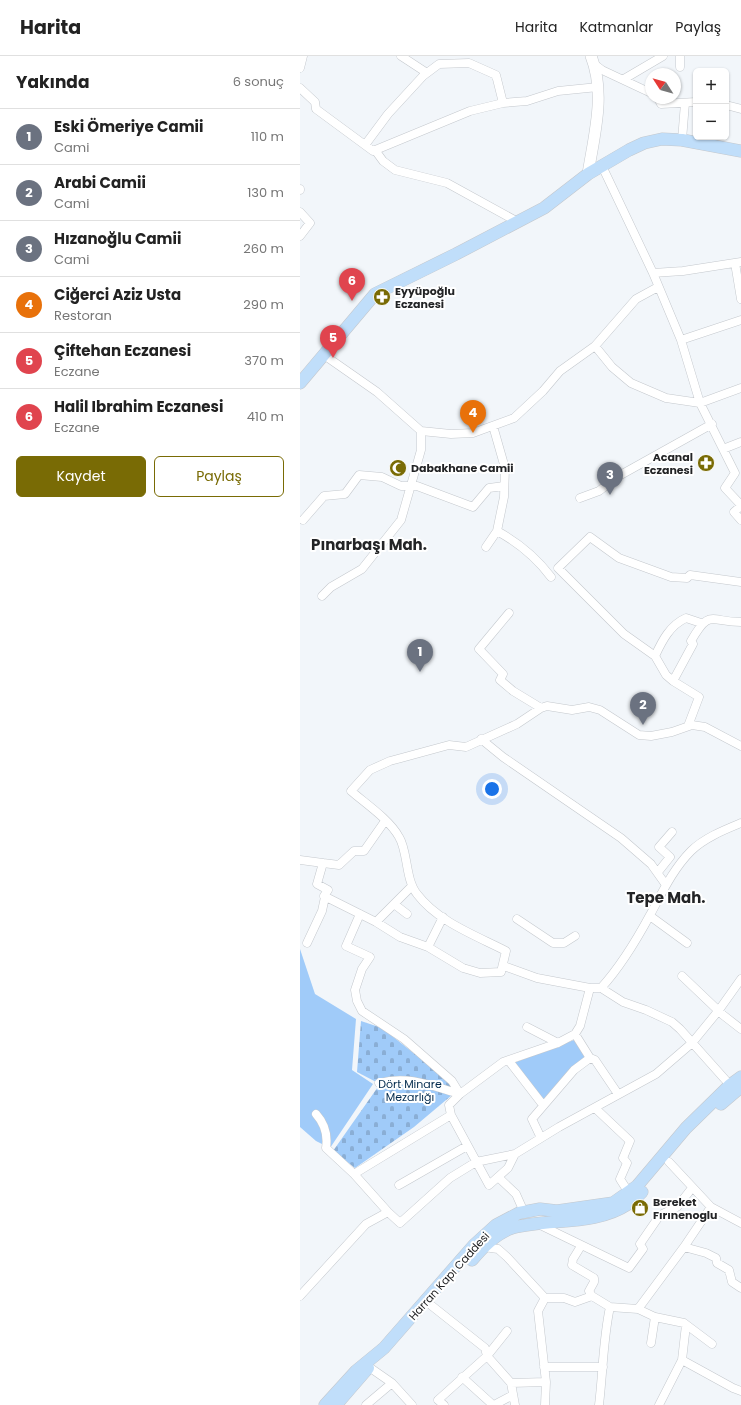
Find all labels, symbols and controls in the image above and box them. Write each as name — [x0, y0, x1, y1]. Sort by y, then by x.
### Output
text: Harita — [20, 14, 81, 41]
text: Harita — [515, 17, 557, 37]
text: Katmanlar — [579, 17, 653, 37]
text: Paylaş — [675, 17, 721, 37]
north arrow — [645, 68, 681, 104]
map controls — [693, 68, 729, 140]
button: + — [693, 68, 729, 104]
text: Yakında — [16, 70, 89, 94]
text: 6 sonuç — [233, 72, 284, 91]
button: − — [693, 104, 729, 140]
text: Eski Ömeriye Camii — [54, 116, 203, 137]
text: 1 — [27, 127, 31, 146]
text: 110 m — [251, 127, 284, 146]
text: Cami — [54, 138, 89, 157]
text: Arabi Camii — [54, 172, 146, 193]
text: 2 — [25, 183, 33, 202]
text: 130 m — [247, 183, 284, 202]
text: Cami — [54, 194, 89, 213]
text: Hızanoğlu Camii — [54, 228, 181, 249]
text: 3 — [25, 239, 33, 258]
text: 260 m — [243, 239, 284, 258]
text: Cami — [54, 250, 89, 269]
pin: 6 — [339, 268, 365, 301]
place label: Eyyüpoğlu Eczanesi — [395, 283, 455, 312]
text: Ciğerci Aziz Usta — [54, 284, 181, 305]
pharmacy icon: Eyyüpoğlu Eczanesi — [372, 287, 392, 307]
text: 4 — [25, 295, 33, 314]
text: 290 m — [243, 295, 284, 314]
text: Restoran — [54, 306, 112, 325]
pin: 5 — [320, 325, 346, 358]
text: Çiftehan Eczanesi — [54, 340, 191, 361]
text: 5 — [25, 351, 33, 370]
text: 370 m — [244, 351, 284, 370]
text: Eczane — [54, 362, 100, 381]
text: Halil Ibrahim Eczanesi — [54, 396, 223, 417]
pin: 4 — [460, 400, 486, 433]
text: 6 — [25, 407, 33, 426]
text: 410 m — [247, 407, 284, 426]
text: Eczane — [54, 418, 100, 437]
place label: Acanal Eczanesi — [644, 449, 693, 478]
pharmacy icon: Acanal Eczanesi — [696, 453, 716, 473]
button: Kaydet — [16, 456, 146, 497]
button: Paylaş — [154, 456, 284, 497]
mosque icon: Dabakhane Camii — [388, 458, 408, 478]
place label: Dabakhane Camii — [411, 460, 514, 476]
pin: 3 — [597, 462, 623, 495]
district label: Pınarbaşı Mah. — [311, 534, 427, 555]
pin: 1 — [407, 639, 433, 672]
pin: 2 — [630, 692, 656, 725]
your location — [482, 779, 502, 799]
district label: Tepe Mah. — [626, 887, 706, 908]
park label: Dört Minare Mezarlığı — [378, 1076, 442, 1105]
place label: Bereket Fırınenoglu — [653, 1194, 718, 1223]
shop icon: Bereket Fırınenoglu — [630, 1198, 650, 1218]
street label: Harran Kapı Caddesi — [405, 1228, 493, 1324]

